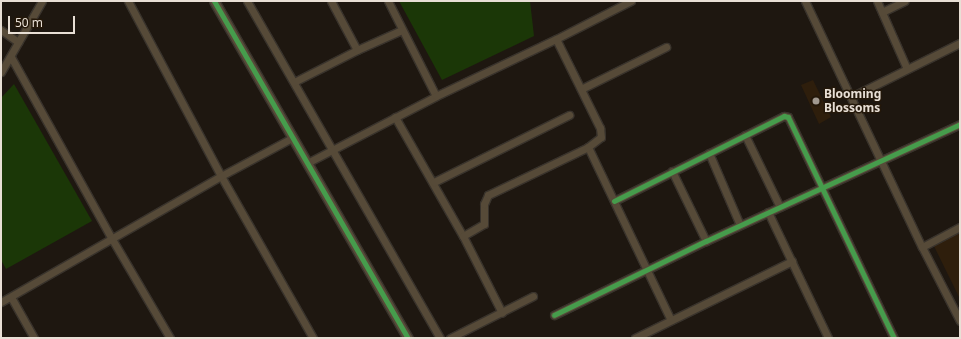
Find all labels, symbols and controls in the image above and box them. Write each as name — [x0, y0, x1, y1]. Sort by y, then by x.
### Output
scale bar — [10, 8, 77, 34]
text: 50 m — [15, 14, 43, 31]
place label: Blooming Blossoms — [824, 87, 881, 115]
marker: Blooming Blossoms — [811, 96, 821, 106]

